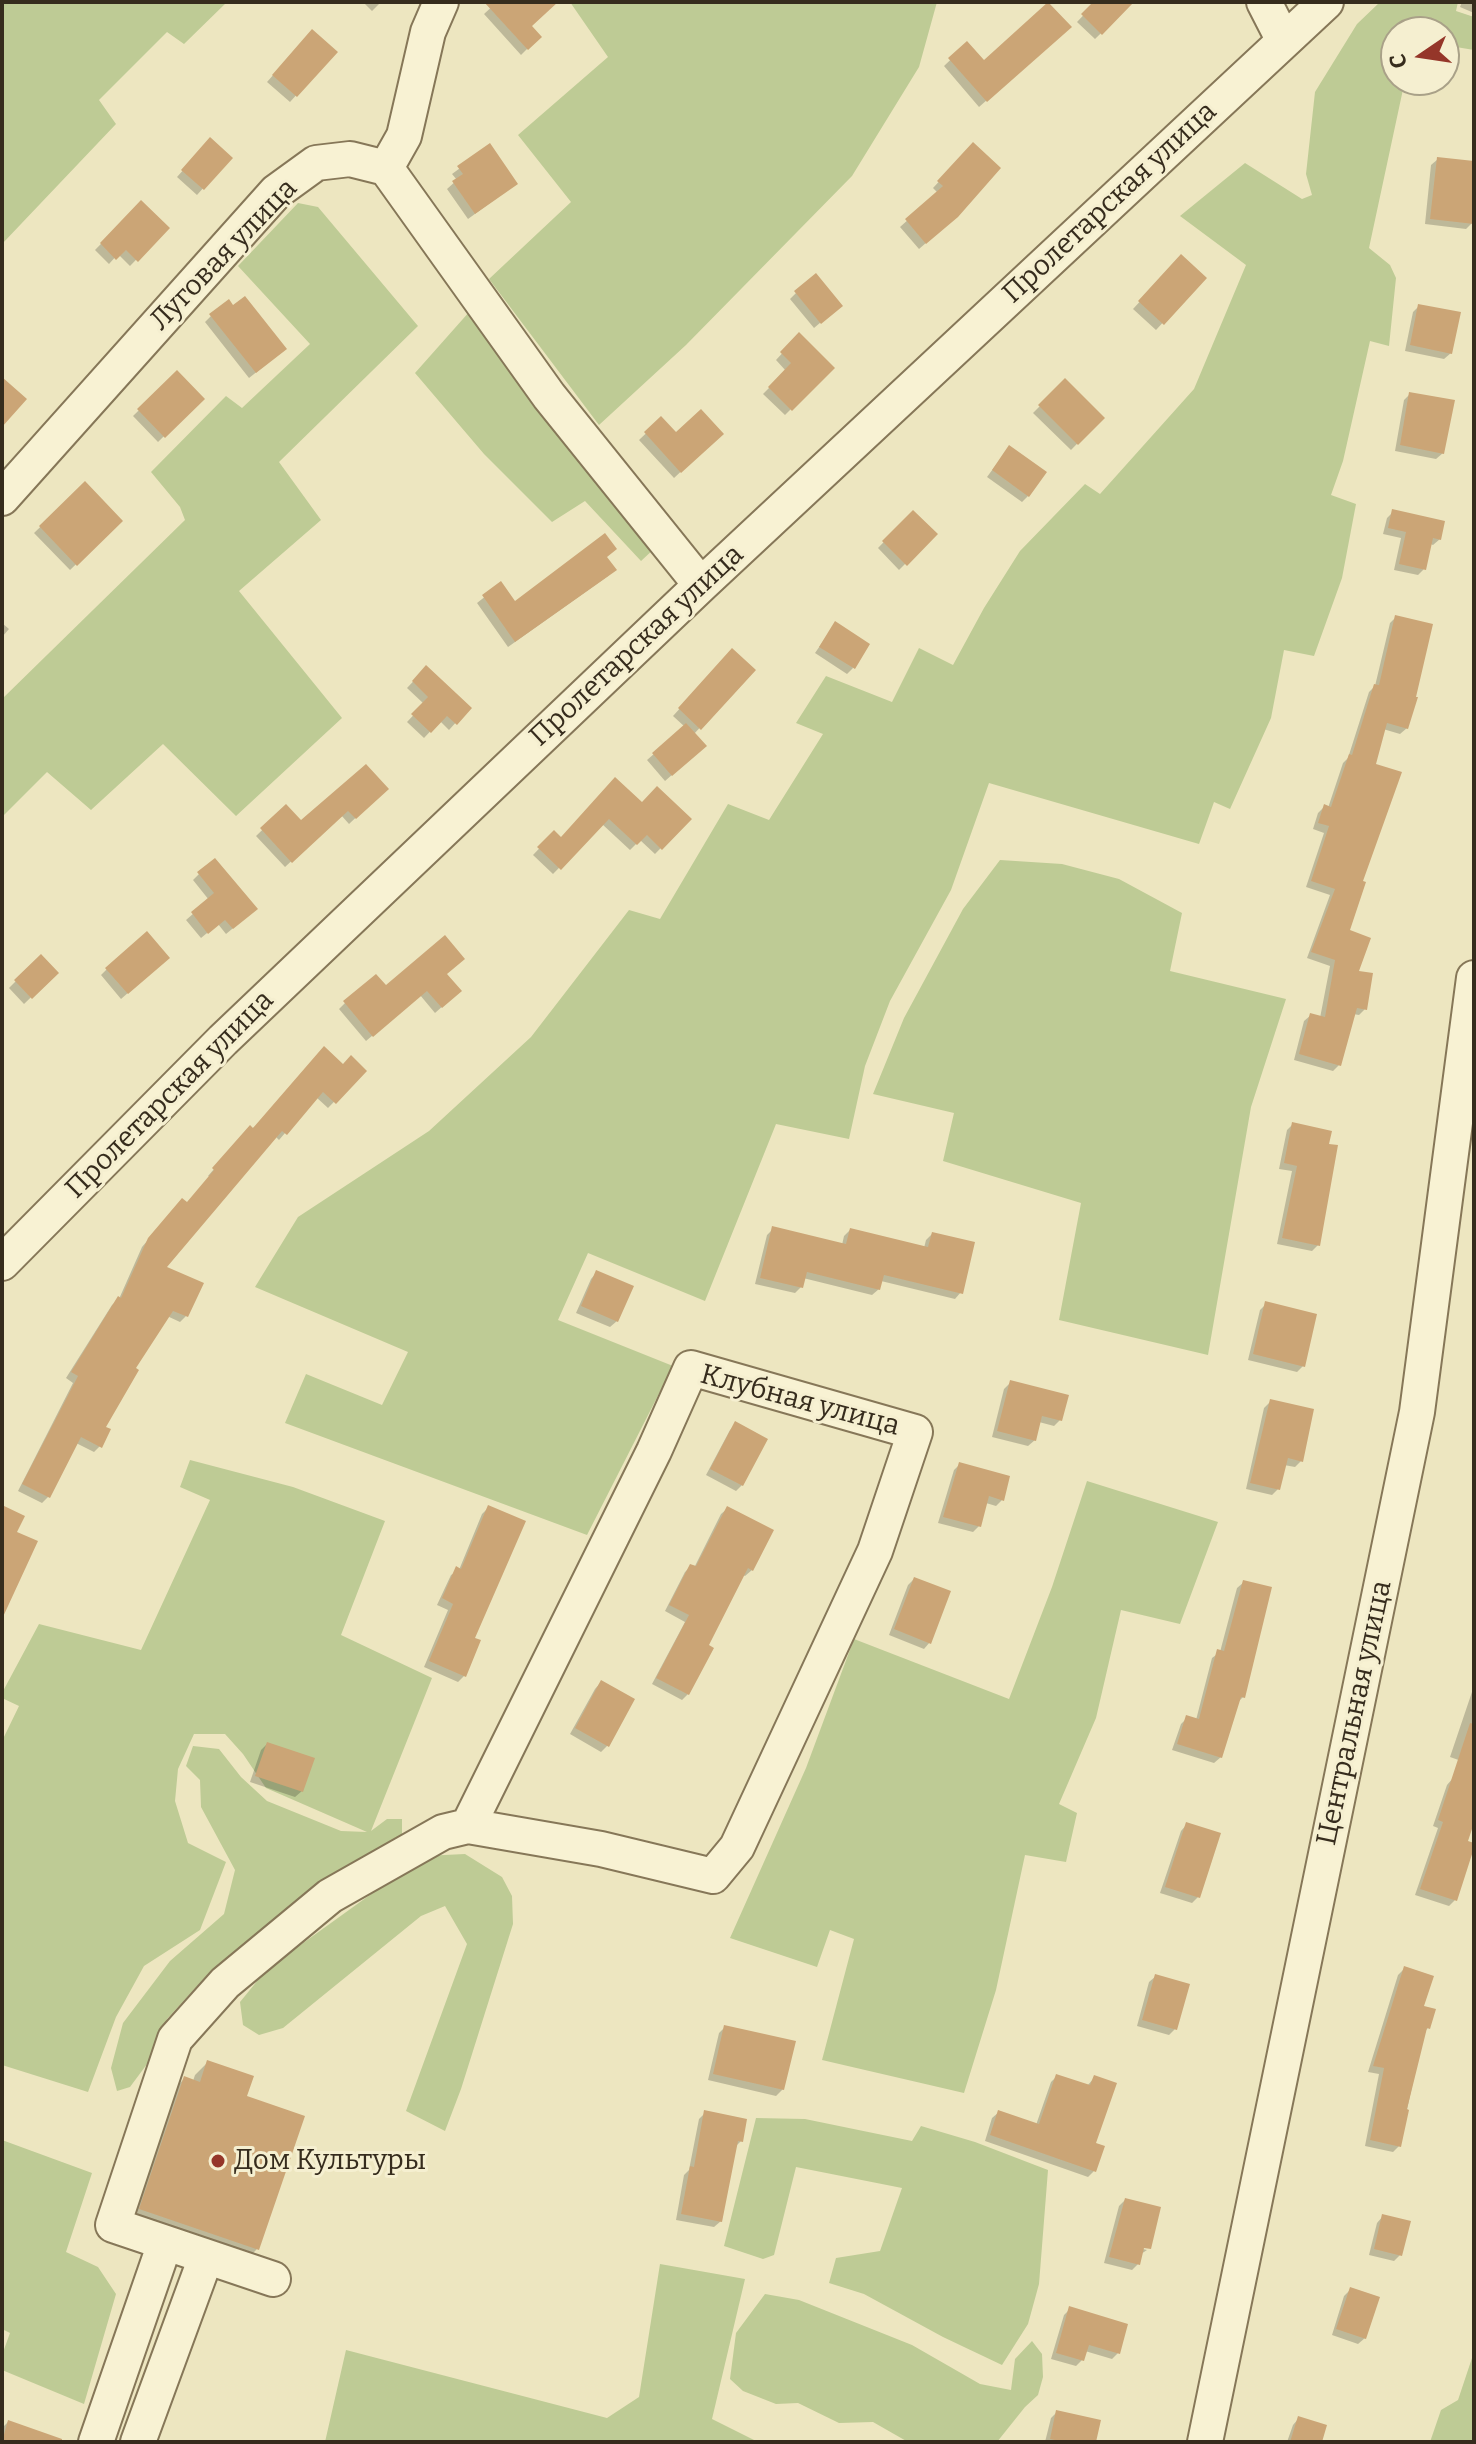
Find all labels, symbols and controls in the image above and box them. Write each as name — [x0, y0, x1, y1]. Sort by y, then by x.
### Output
north arrow — [1380, 16, 1460, 96]
text: С — [1383, 51, 1413, 71]
street label: Пролетарская улица — [996, 95, 1224, 311]
street label: Луговая улица — [143, 172, 305, 338]
street label: Пролетарская улица — [523, 538, 751, 754]
street label: Пролетарская улица — [59, 984, 281, 1206]
street label: Клубная улица — [697, 1358, 903, 1444]
street label: Центральная улица — [1311, 1578, 1399, 1848]
place label: Дом Культуры — [234, 2144, 426, 2178]
marker: Дом Культуры — [209, 2152, 227, 2170]

